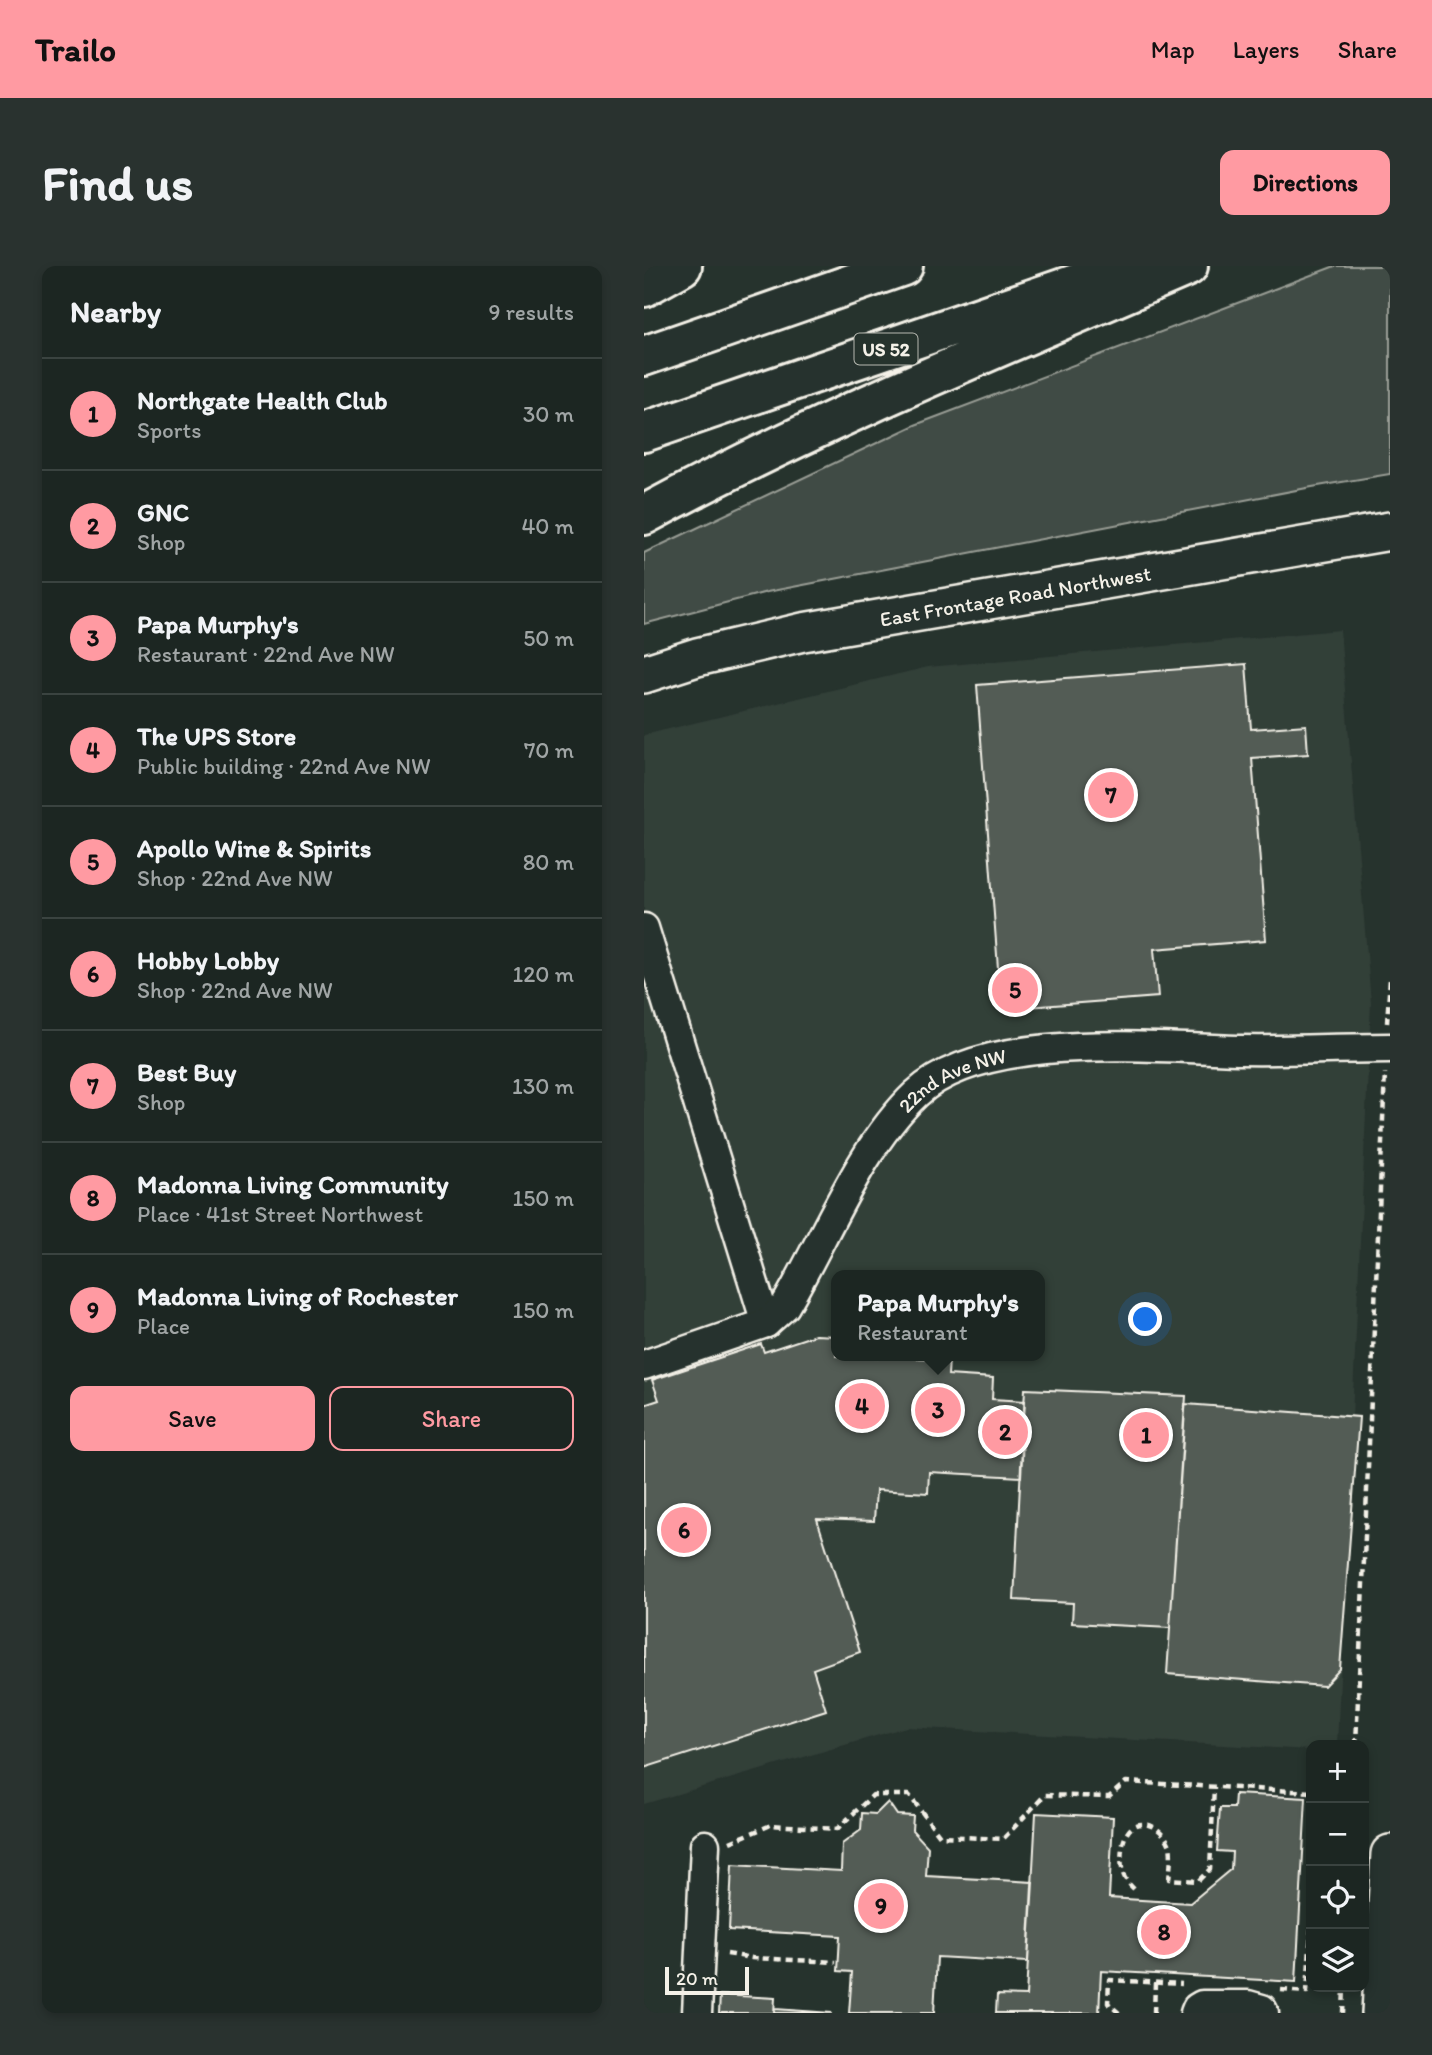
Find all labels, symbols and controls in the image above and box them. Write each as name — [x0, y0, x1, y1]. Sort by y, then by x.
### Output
text: Trailo — [35, 30, 116, 69]
text: Map — [1151, 35, 1195, 64]
text: Layers — [1233, 35, 1300, 64]
text: Share — [1338, 35, 1397, 64]
button: Directions — [1220, 150, 1390, 215]
text: Find us — [42, 153, 193, 212]
text: Nearby — [70, 293, 161, 330]
text: 9 results — [489, 298, 574, 326]
road number: US 52 — [854, 334, 918, 365]
text: Northgate Health Club — [137, 384, 387, 416]
text: 1 — [88, 400, 98, 428]
text: 30 m — [523, 400, 574, 428]
text: Sports — [137, 416, 201, 444]
text: GNC — [137, 496, 189, 528]
text: 2 — [87, 512, 99, 540]
text: 40 m — [521, 512, 574, 540]
text: Shop — [137, 528, 185, 556]
street label: East Frontage Road Northwest — [878, 560, 1153, 631]
text: Papa Murphy's — [137, 608, 299, 640]
text: 3 — [87, 624, 99, 652]
text: 50 m — [523, 624, 574, 652]
text: Restaurant · 22nd Ave NW — [137, 640, 395, 668]
text: The UPS Store — [137, 720, 296, 752]
text: 4 — [86, 736, 100, 764]
text: 70 m — [524, 736, 574, 764]
text: Public building · 22nd Ave NW — [137, 752, 431, 780]
pin: 7 — [1088, 769, 1134, 821]
text: Apollo Wine & Spirits — [137, 832, 371, 864]
text: 5 — [87, 848, 99, 876]
text: 80 m — [523, 848, 574, 876]
text: Shop · 22nd Ave NW — [137, 864, 333, 892]
text: Hobby Lobby — [137, 944, 279, 976]
text: 6 — [87, 960, 99, 988]
text: 120 m — [513, 960, 574, 988]
pin: 5 — [992, 964, 1038, 1016]
text: Shop · 22nd Ave NW — [137, 976, 333, 1004]
street label: 22nd Ave NW — [892, 1042, 1008, 1117]
text: Best Buy — [137, 1056, 236, 1088]
text: 7 — [87, 1072, 99, 1100]
text: 130 m — [512, 1072, 574, 1100]
text: Shop — [137, 1088, 185, 1116]
text: Madonna Living Community — [137, 1168, 448, 1200]
text: 8 — [87, 1184, 99, 1212]
text: 150 m — [513, 1184, 574, 1212]
text: Place · 41st Street Northwest — [137, 1200, 423, 1228]
popup — [831, 1270, 1045, 1361]
text: Madonna Living of Rochester — [137, 1280, 458, 1312]
text: Papa Murphy's — [857, 1286, 1019, 1318]
text: 9 — [87, 1296, 99, 1324]
text: 150 m — [513, 1296, 574, 1324]
your location — [1128, 1302, 1162, 1336]
text: Place — [137, 1312, 190, 1340]
text: Restaurant — [857, 1318, 968, 1346]
pin: 4 — [839, 1380, 885, 1432]
pin: 3 — [915, 1384, 961, 1436]
button: Save — [70, 1386, 315, 1451]
button: Share — [329, 1386, 574, 1451]
pin: 2 — [982, 1406, 1028, 1458]
pin: 1 — [1123, 1409, 1169, 1461]
pin: 6 — [661, 1504, 707, 1556]
map controls — [1306, 1740, 1369, 1992]
button: + — [1306, 1740, 1369, 1803]
button: − — [1306, 1803, 1369, 1866]
button: locate — [1306, 1866, 1369, 1929]
pin: 9 — [858, 1880, 904, 1932]
pin: 8 — [1141, 1906, 1187, 1958]
button: layers — [1306, 1929, 1369, 1992]
scale bar — [665, 1964, 749, 1996]
text: 20 m — [676, 1967, 718, 1990]

